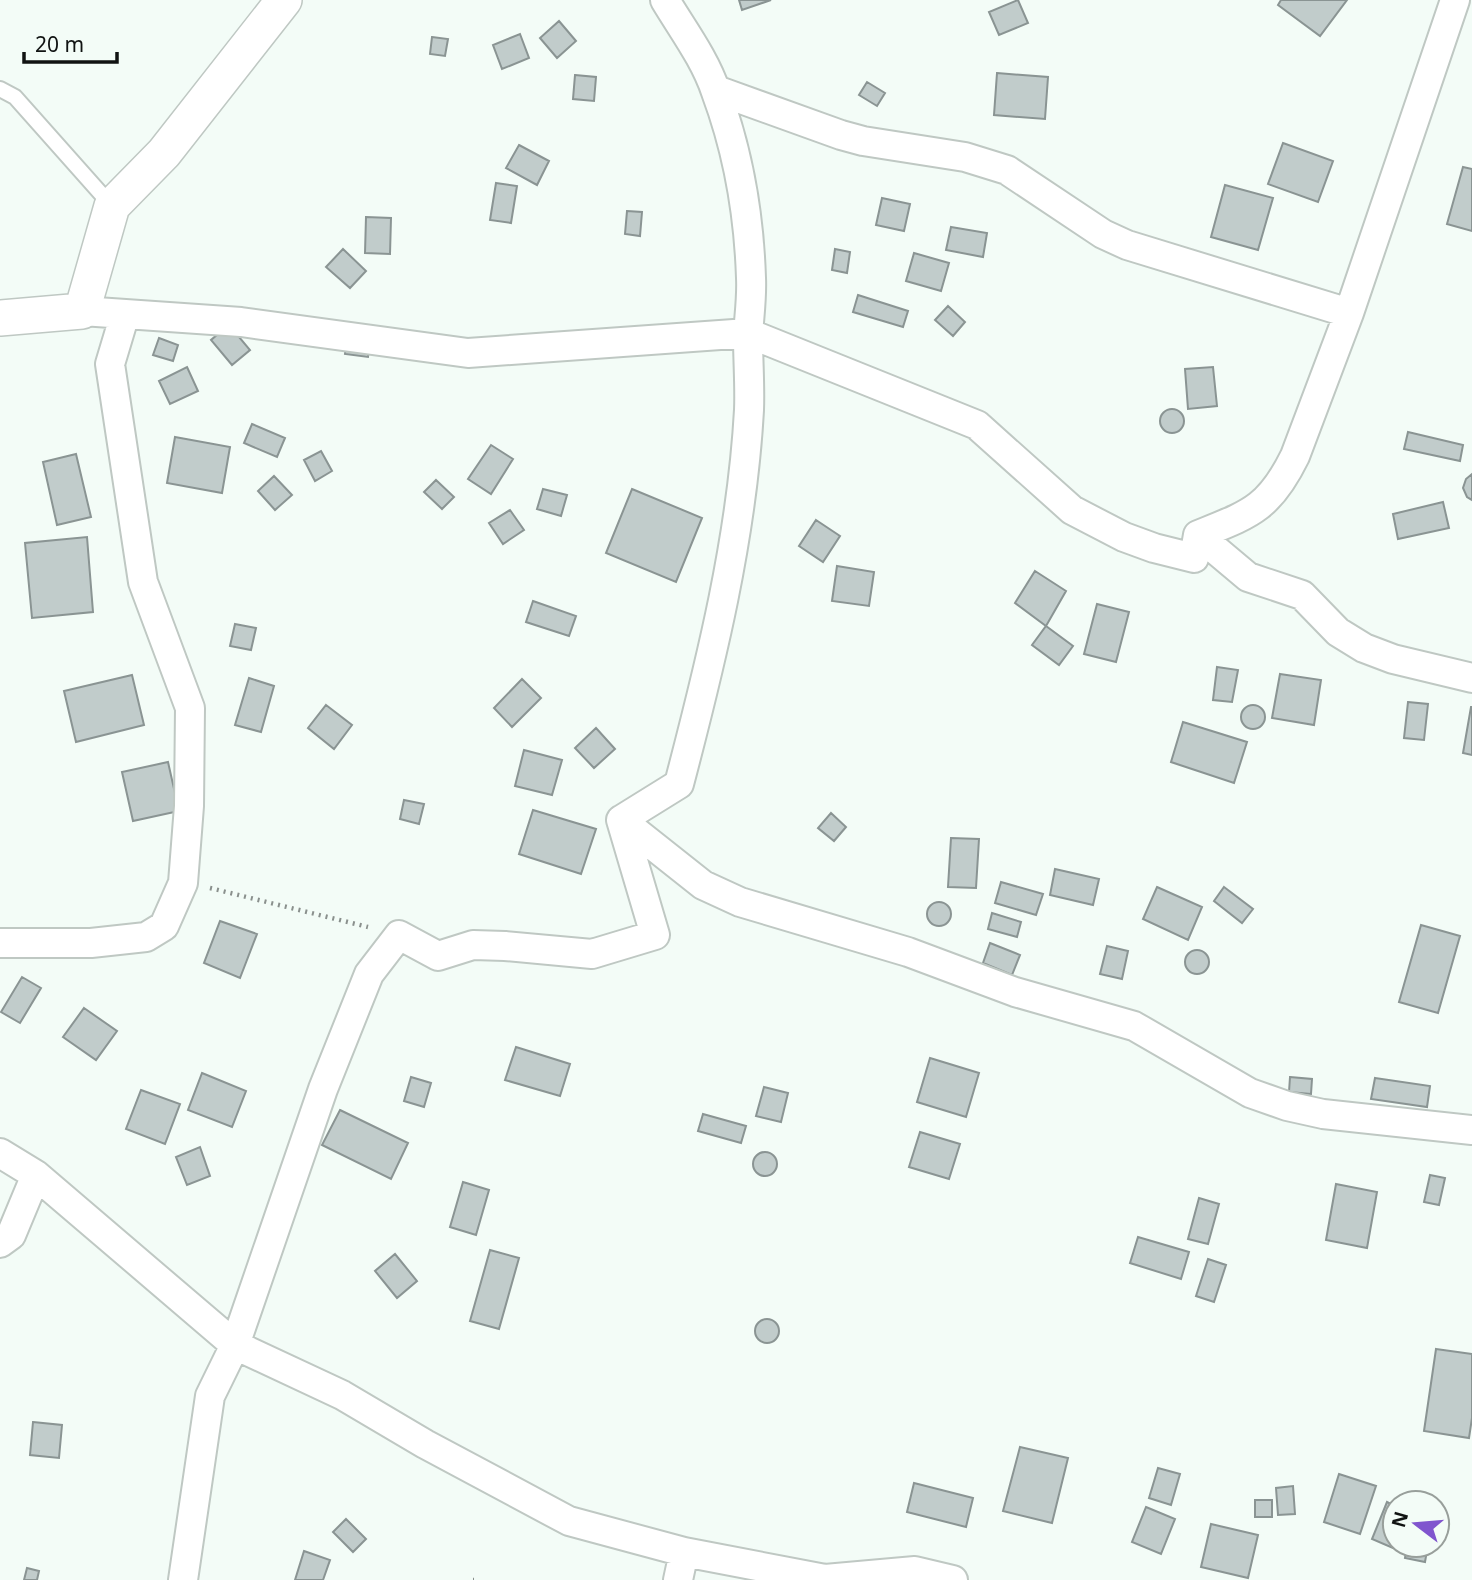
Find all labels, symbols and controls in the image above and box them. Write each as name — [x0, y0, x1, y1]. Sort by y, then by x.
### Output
scale bar — [24, 21, 117, 65]
text: 20 m — [35, 30, 84, 58]
north arrow — [1381, 1489, 1451, 1559]
text: N — [1385, 1508, 1414, 1530]

